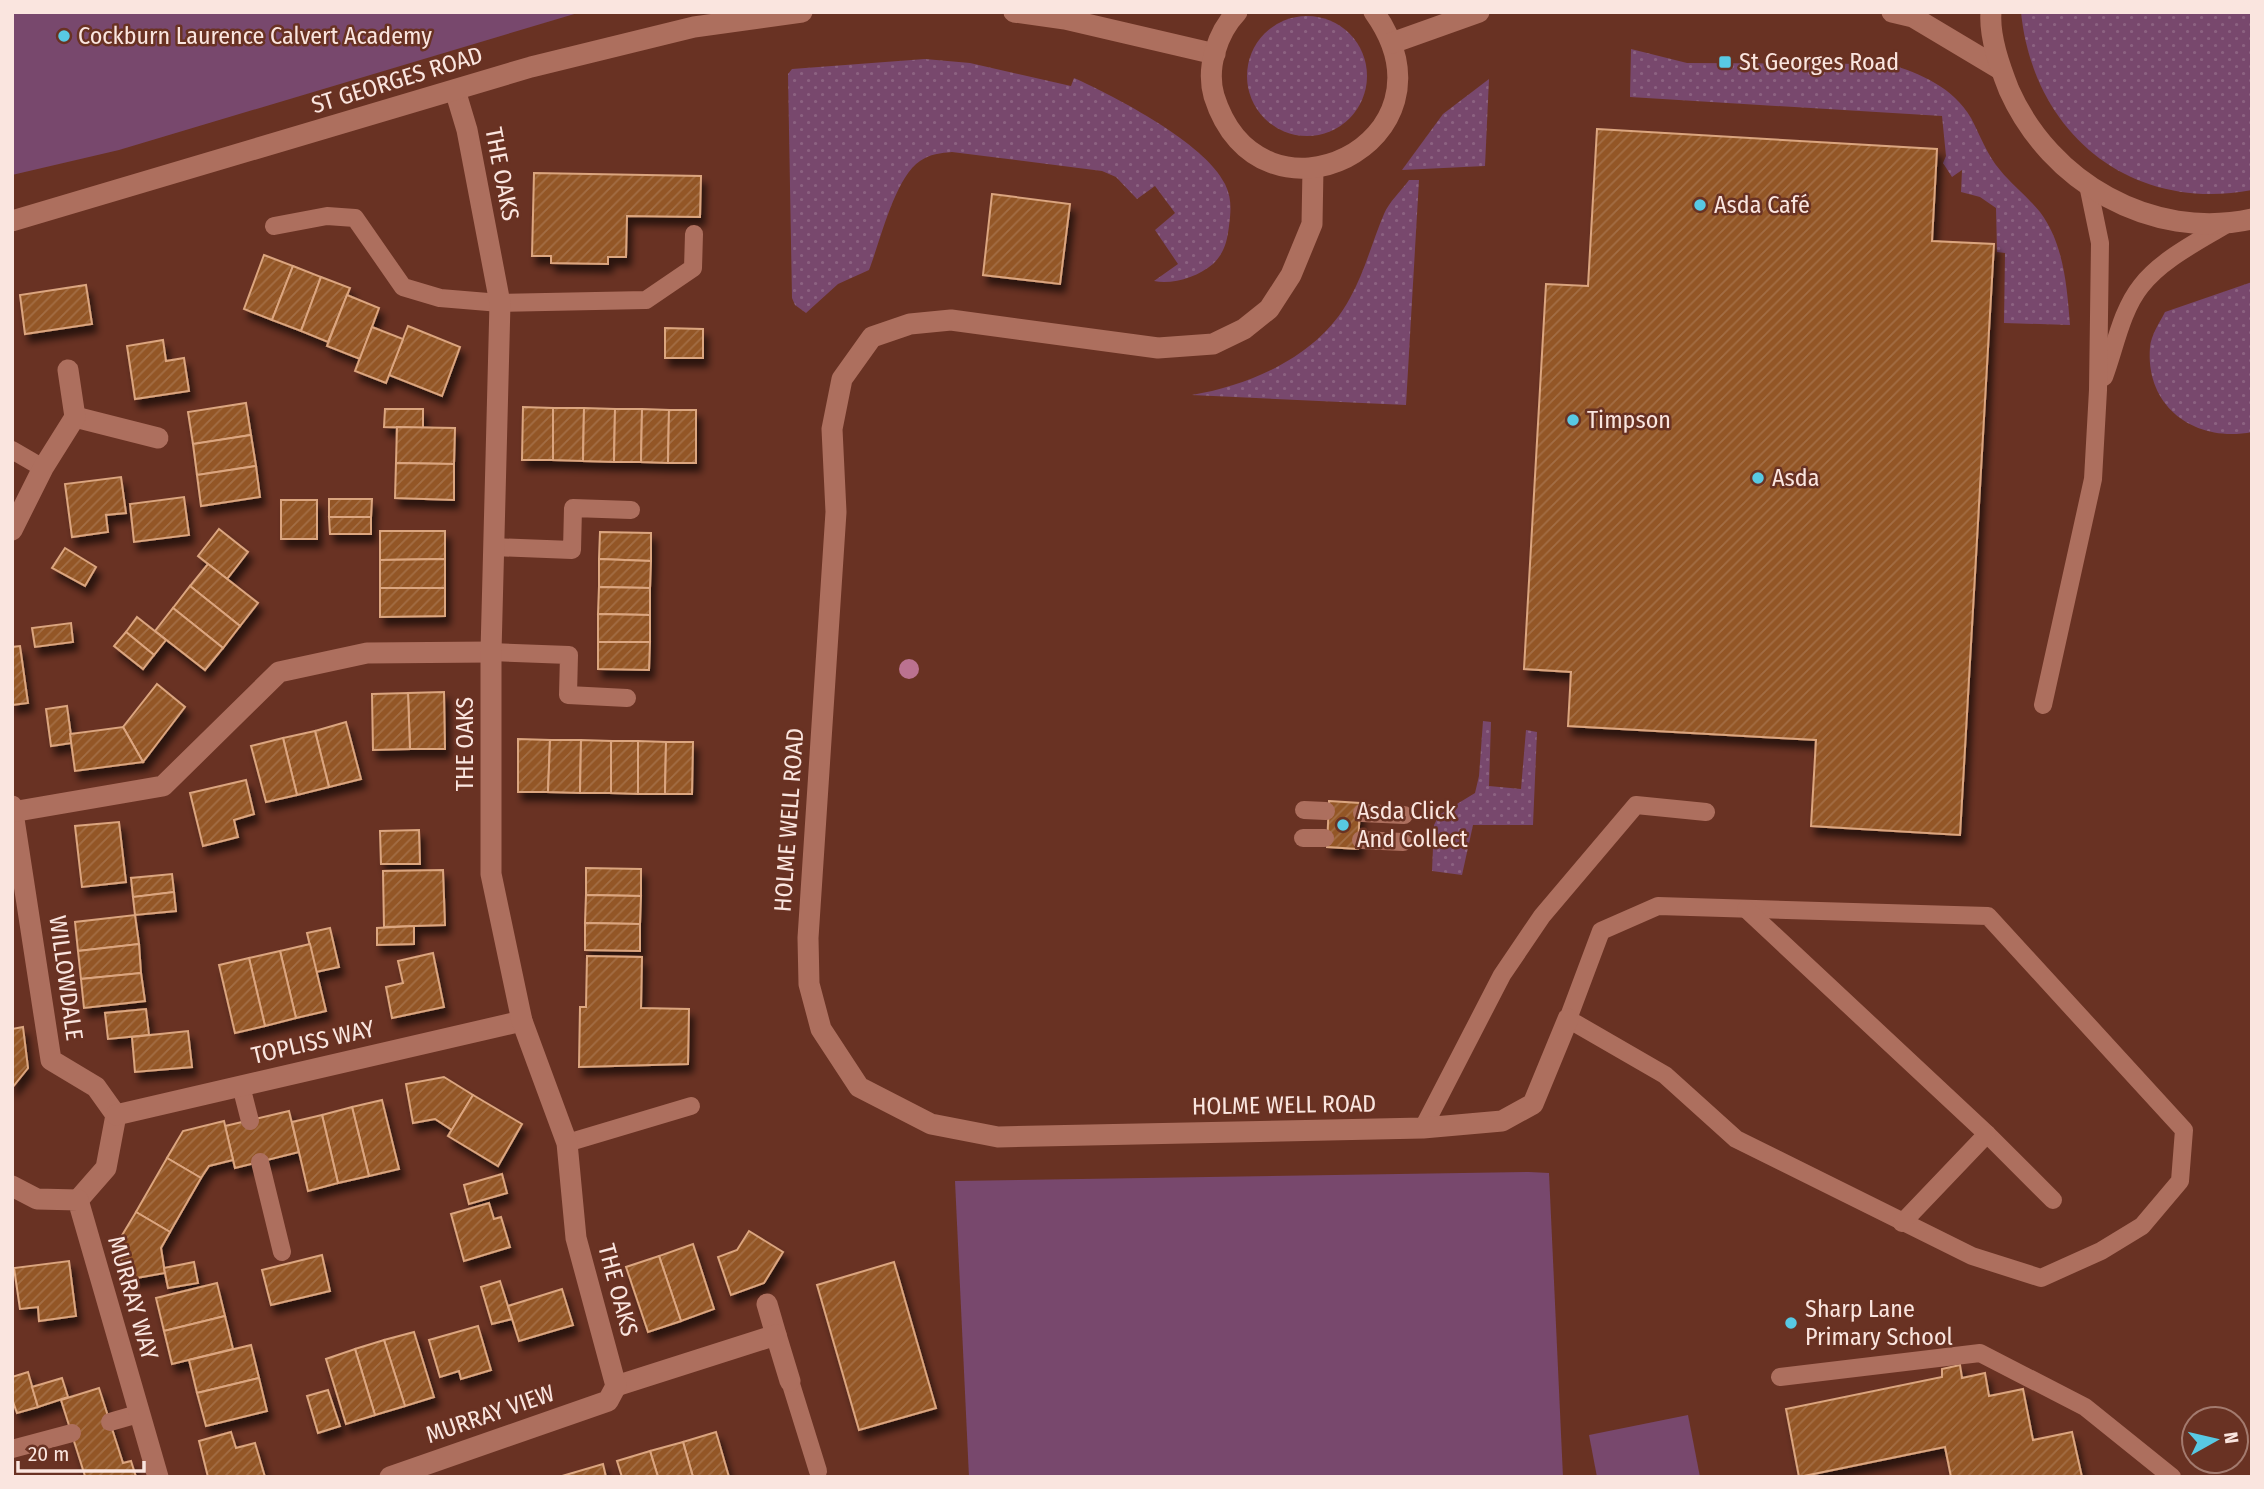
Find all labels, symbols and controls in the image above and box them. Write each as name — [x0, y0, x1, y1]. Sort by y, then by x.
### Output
place label: Cockburn Laurence Calvert Academy — [78, 22, 432, 50]
marker: Cockburn Laurence Calvert Academy — [56, 28, 72, 44]
street label: ST GEORGES ROAD — [308, 41, 486, 119]
place label: St Georges Road — [1739, 48, 1899, 76]
marker: St Georges Road — [1717, 54, 1733, 70]
street label: THE OAKS — [479, 125, 525, 223]
place label: Asda Café — [1714, 191, 1810, 219]
marker: Asda Café — [1692, 197, 1708, 213]
place label: Timpson — [1587, 406, 1671, 434]
marker: Timpson — [1565, 412, 1581, 428]
place label: Asda — [1772, 464, 1820, 492]
marker: Asda — [1750, 470, 1766, 486]
street label: THE OAKS — [451, 697, 479, 791]
street label: HOLME WELL ROAD — [769, 727, 809, 913]
place label: Asda Click And Collect — [1357, 797, 1468, 853]
marker: Asda Click And Collect — [1335, 817, 1351, 833]
street label: WILLOWDALE — [43, 914, 89, 1042]
street label: TOPLISS WAY — [249, 1014, 377, 1070]
street label: HOLME WELL ROAD — [1192, 1089, 1376, 1121]
street label: MURRAY WAY — [102, 1233, 164, 1363]
street label: THE OAKS — [592, 1241, 644, 1339]
place label: Sharp Lane Primary School — [1805, 1295, 1953, 1351]
marker: Sharp Lane Primary School — [1783, 1315, 1799, 1331]
street label: MURRAY VIEW — [422, 1379, 558, 1449]
north arrow — [2180, 1405, 2250, 1475]
scale bar — [18, 1430, 144, 1474]
text: N — [2219, 1430, 2244, 1445]
text: 20 m — [28, 1441, 69, 1467]

